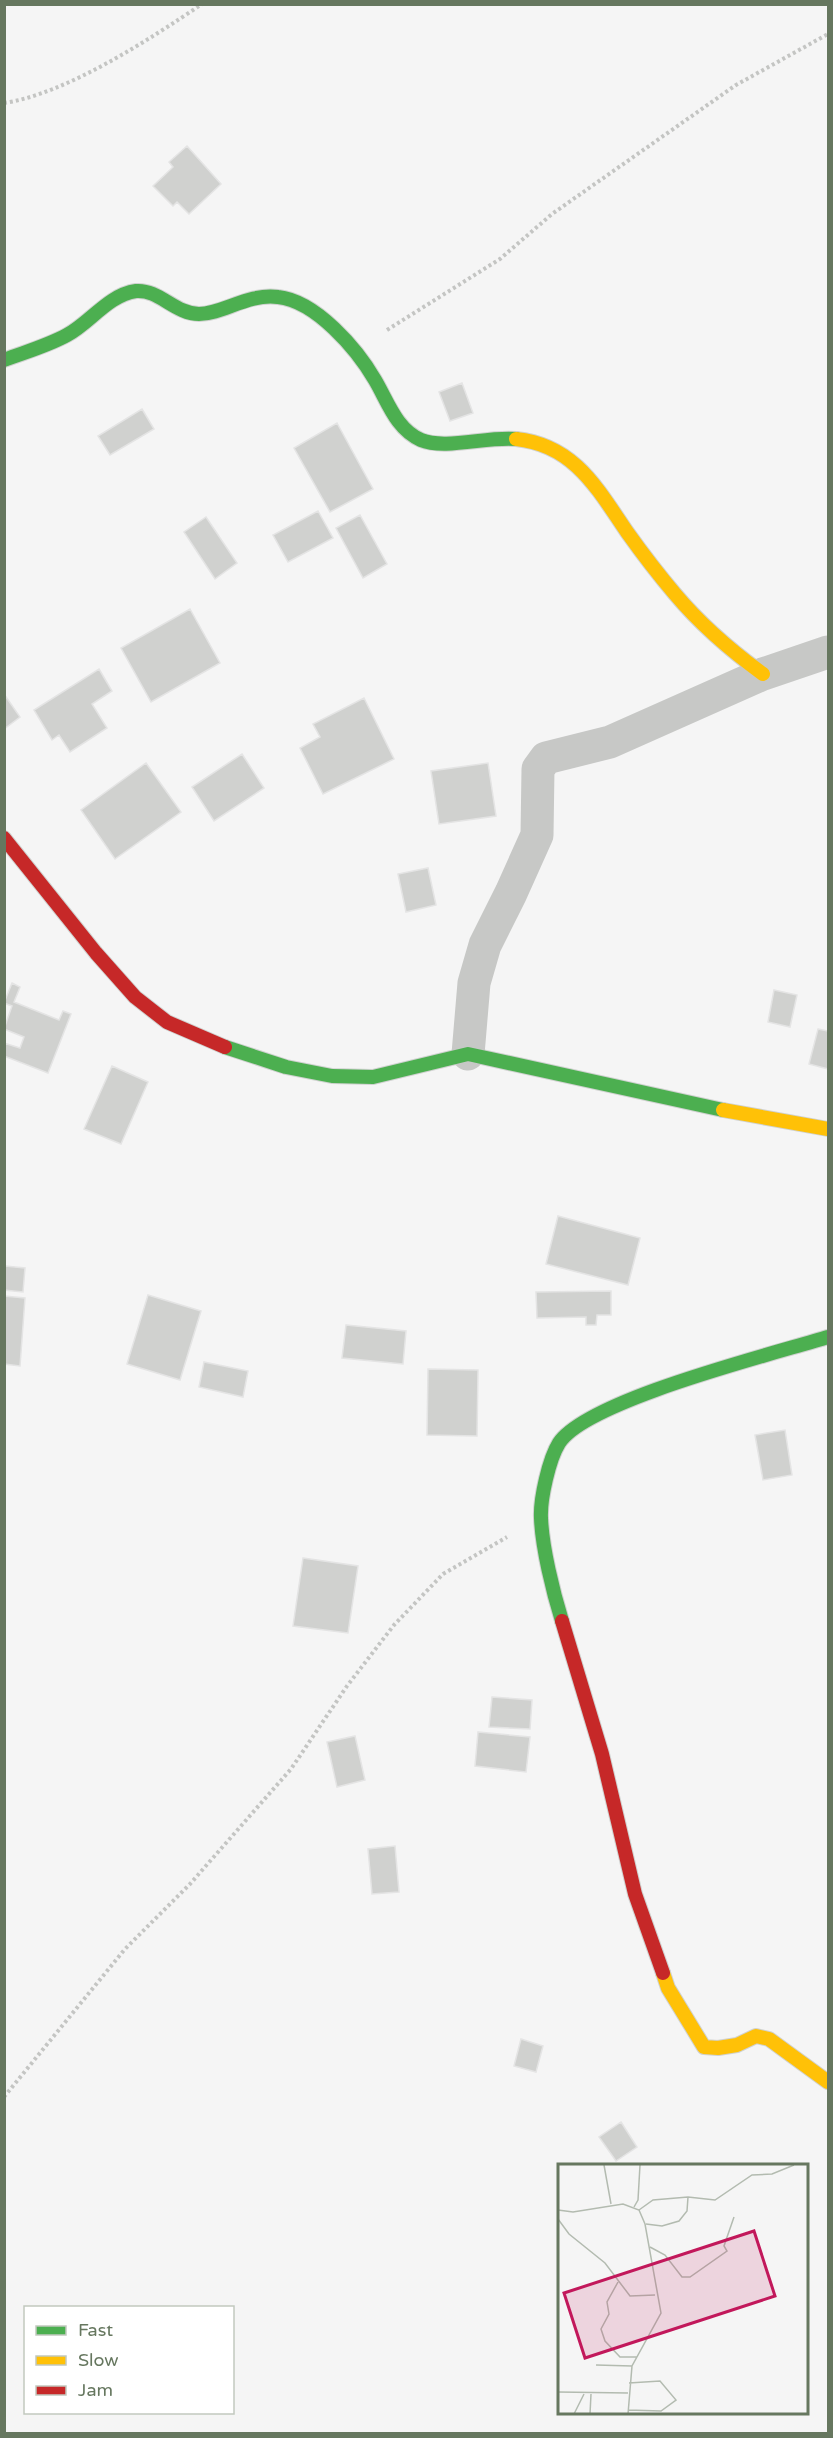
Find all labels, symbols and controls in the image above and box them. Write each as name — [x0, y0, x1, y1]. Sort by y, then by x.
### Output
inset map — [558, 2164, 809, 2414]
legend — [24, 2306, 234, 2414]
text: Fast — [78, 2319, 113, 2341]
text: Slow — [78, 2349, 119, 2371]
text: Jam — [78, 2379, 113, 2401]

